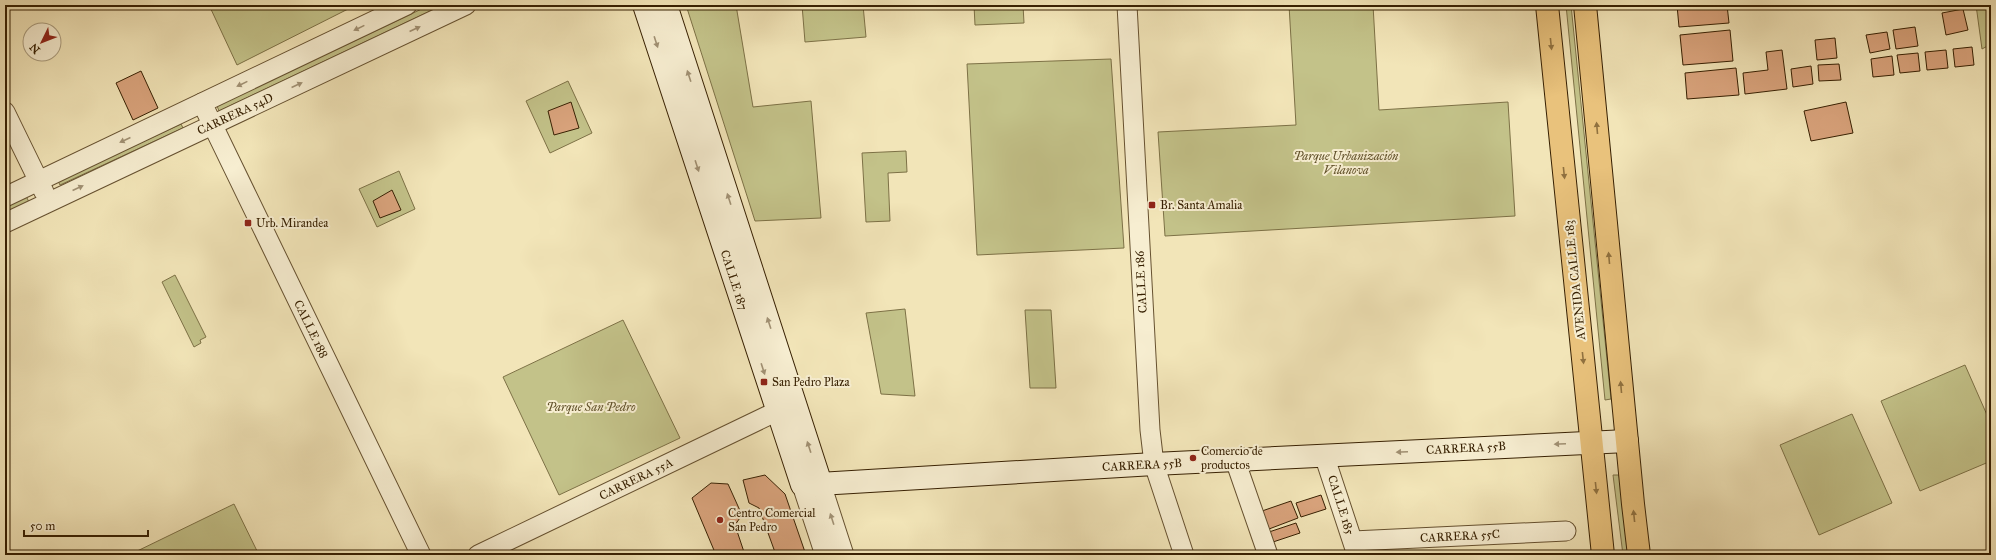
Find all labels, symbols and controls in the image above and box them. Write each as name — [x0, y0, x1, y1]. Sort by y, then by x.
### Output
north arrow — [22, 22, 62, 62]
one-way arrow — [353, 25, 365, 31]
one-way arrow — [409, 26, 420, 32]
one-way arrow — [653, 36, 659, 48]
one-way arrow — [1548, 38, 1555, 50]
text: N — [27, 40, 43, 56]
one-way arrow — [686, 69, 692, 81]
one-way arrow — [236, 81, 248, 87]
one-way arrow — [291, 82, 303, 88]
street label: CARRERA 54D — [195, 90, 275, 138]
one-way arrow — [1593, 122, 1600, 134]
one-way arrow — [119, 137, 130, 143]
park label: Parque Urbanización Vilanova — [1294, 149, 1399, 177]
one-way arrow — [694, 160, 700, 172]
one-way arrow — [1561, 167, 1568, 179]
one-way arrow — [73, 185, 84, 191]
one-way arrow — [726, 193, 732, 205]
place label: Br. Santa Amalia — [1160, 198, 1243, 212]
marker: Br. Santa Amalia — [1147, 200, 1157, 210]
place label: Urb. Mirandea — [256, 216, 329, 230]
marker: Urb. Mirandea — [243, 218, 253, 228]
street label: AVENIDA CALLE 183 — [1562, 219, 1588, 342]
street label: CALLE 187 — [718, 248, 750, 312]
street label: CALLE 186 — [1132, 250, 1150, 314]
one-way arrow — [1606, 252, 1612, 264]
street label: CALLE 188 — [291, 298, 331, 360]
one-way arrow — [766, 317, 772, 329]
one-way arrow — [1579, 352, 1586, 364]
one-way arrow — [760, 363, 766, 375]
place label: San Pedro Plaza — [772, 375, 851, 389]
marker: San Pedro Plaza — [759, 377, 769, 387]
one-way arrow — [1618, 381, 1625, 393]
park label: Parque San Pedro — [546, 400, 636, 414]
street label: CARRERA 55B — [1426, 439, 1506, 457]
one-way arrow — [806, 440, 812, 452]
one-way arrow — [1553, 441, 1566, 447]
place label: Comercio de productos — [1200, 444, 1263, 472]
one-way arrow — [1396, 448, 1408, 455]
marker: Comercio de productos — [1188, 453, 1198, 463]
street label: CARRERA 55A — [597, 455, 675, 503]
street label: CARRERA 55B — [1102, 456, 1182, 474]
street label: CALLE 185 — [1325, 473, 1357, 537]
one-way arrow — [1593, 482, 1599, 494]
place label: Centro Comercial San Pedro — [728, 506, 816, 534]
one-way arrow — [1631, 510, 1637, 522]
scale bar — [24, 512, 148, 538]
one-way arrow — [829, 513, 835, 525]
marker: Centro Comercial San Pedro — [715, 515, 725, 525]
text: 50 m — [30, 519, 55, 533]
street label: CARRERA 55C — [1420, 527, 1500, 545]

